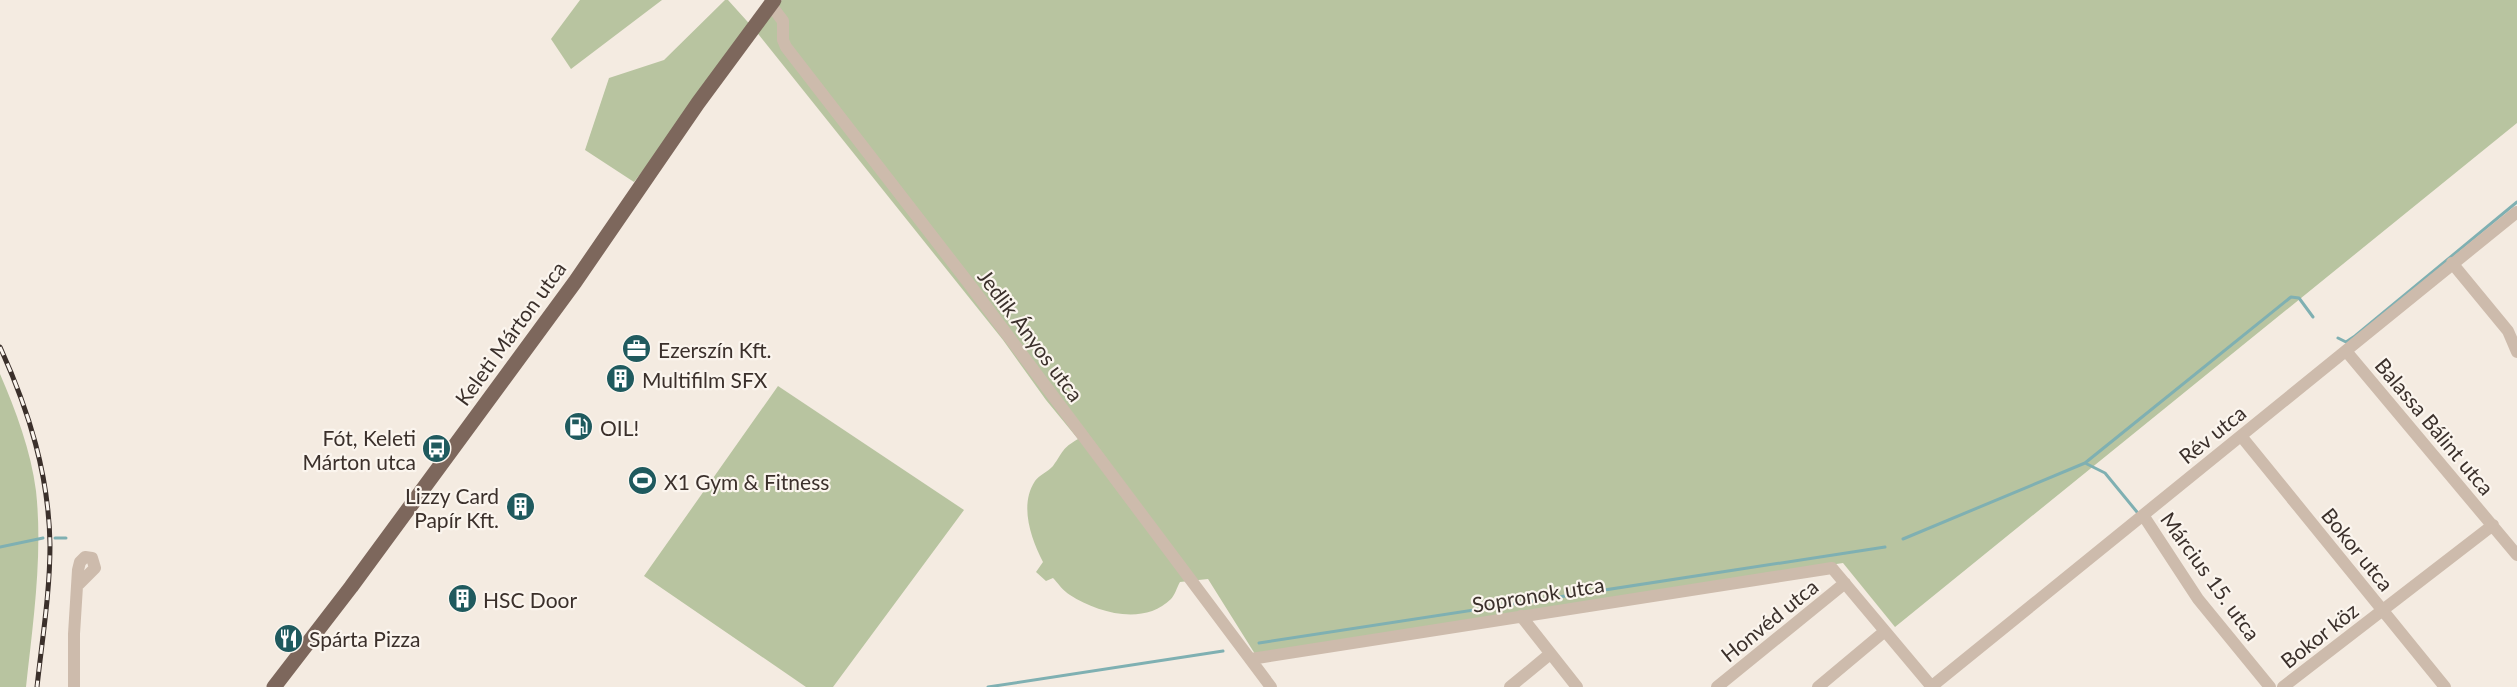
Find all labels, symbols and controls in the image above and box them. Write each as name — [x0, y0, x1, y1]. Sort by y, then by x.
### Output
street label: Keleti Márton utca — [449, 256, 571, 410]
street label: Jedlik Ányos utca — [973, 264, 1089, 406]
office icon: Ezerszín Kft. — [621, 333, 653, 365]
place label: Ezerszín Kft. — [658, 337, 772, 362]
street label: Balassa Bálint utca — [2370, 352, 2500, 500]
building icon: Multifilm SFX — [605, 363, 637, 395]
place label: Multifilm SFX — [642, 367, 768, 392]
street label: Rév utca — [2174, 400, 2250, 468]
fuel station icon: OIL! — [563, 411, 595, 443]
place label: OIL! — [600, 415, 639, 440]
place label: Fót, Keleti Márton utca — [303, 425, 416, 474]
bus stop icon: Fót, Keleti Márton utca — [421, 433, 453, 465]
sports icon: X1 Gym & Fitness — [627, 465, 659, 497]
place label: X1 Gym & Fitness — [664, 469, 829, 494]
place label: Lizzy Card Papír Kft. — [405, 483, 499, 532]
building icon: Lizzy Card Papír Kft. — [504, 491, 536, 523]
street label: Bokor utca — [2317, 502, 2399, 596]
street label: Március 15. utca — [2156, 507, 2266, 645]
street label: Sopronok utca — [1470, 571, 1606, 617]
street label: Honvéd utca — [1715, 573, 1823, 667]
building icon: HSC Door — [446, 583, 478, 615]
place label: HSC Door — [483, 587, 577, 612]
street label: Bokor köz — [2275, 597, 2363, 673]
restaurant icon: Spárta Pizza — [272, 622, 304, 654]
place label: Spárta Pizza — [309, 626, 420, 651]

